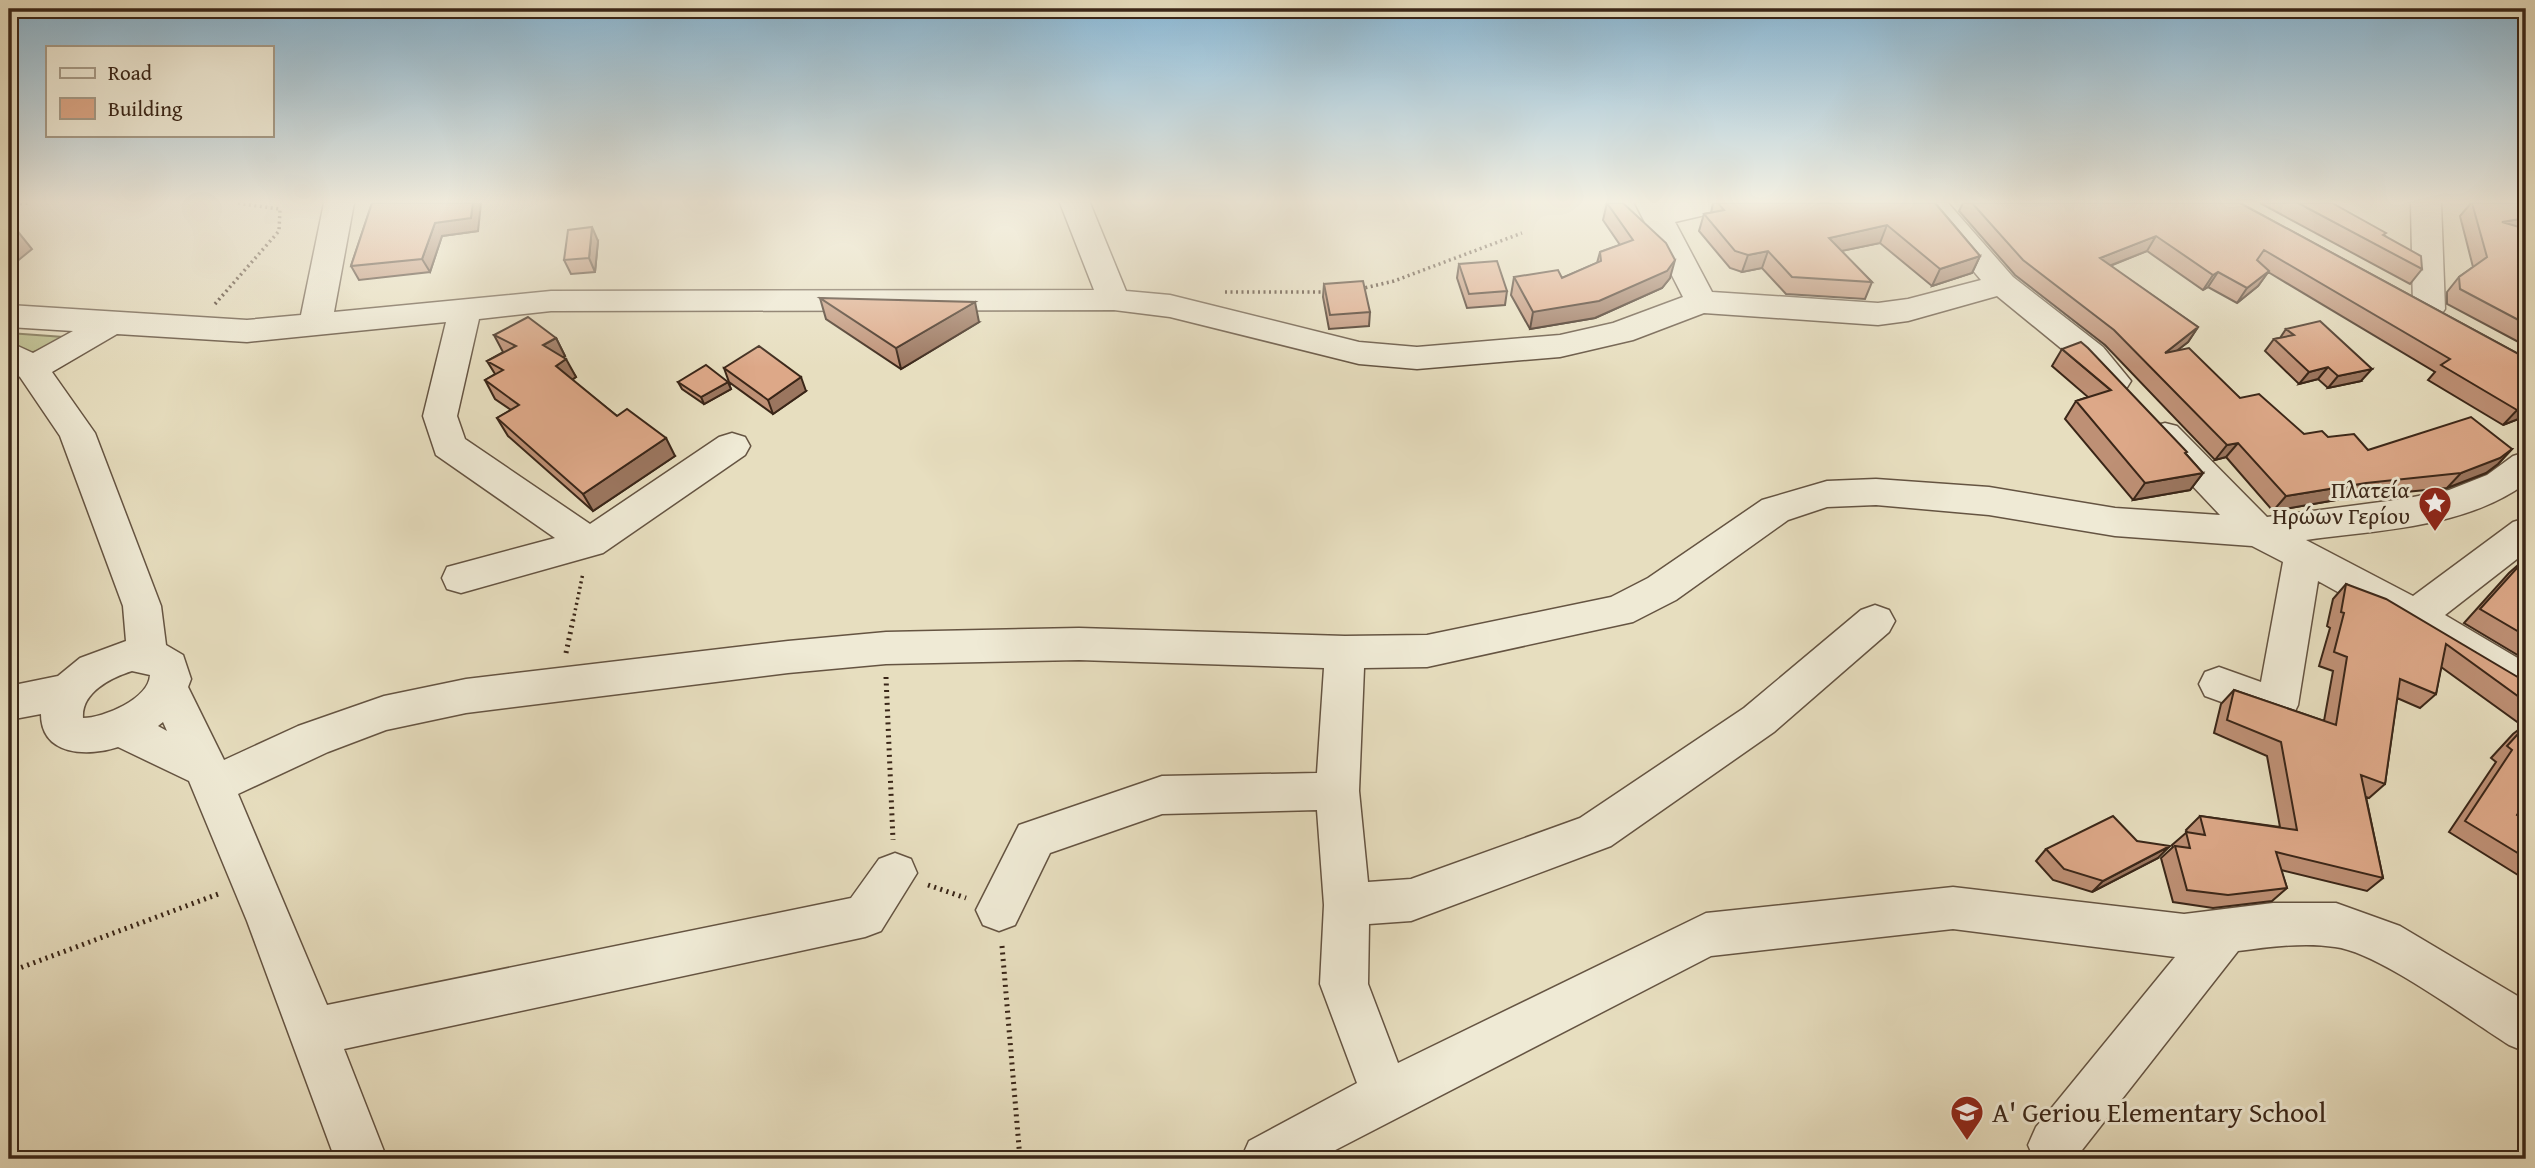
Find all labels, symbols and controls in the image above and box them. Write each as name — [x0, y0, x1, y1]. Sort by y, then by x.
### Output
legend — [46, 46, 273, 136]
text: Road — [108, 57, 153, 88]
text: Building — [108, 93, 183, 124]
place label: Πλατεία Ηρώων Γερίου — [2272, 473, 2410, 532]
place icon: Πλατεία Ηρώων Γερίου — [2416, 484, 2454, 533]
place label: A' Geriou Elementary School — [1992, 1091, 2327, 1132]
school or university icon: A' Geriou Elementary School — [1948, 1093, 1986, 1142]

